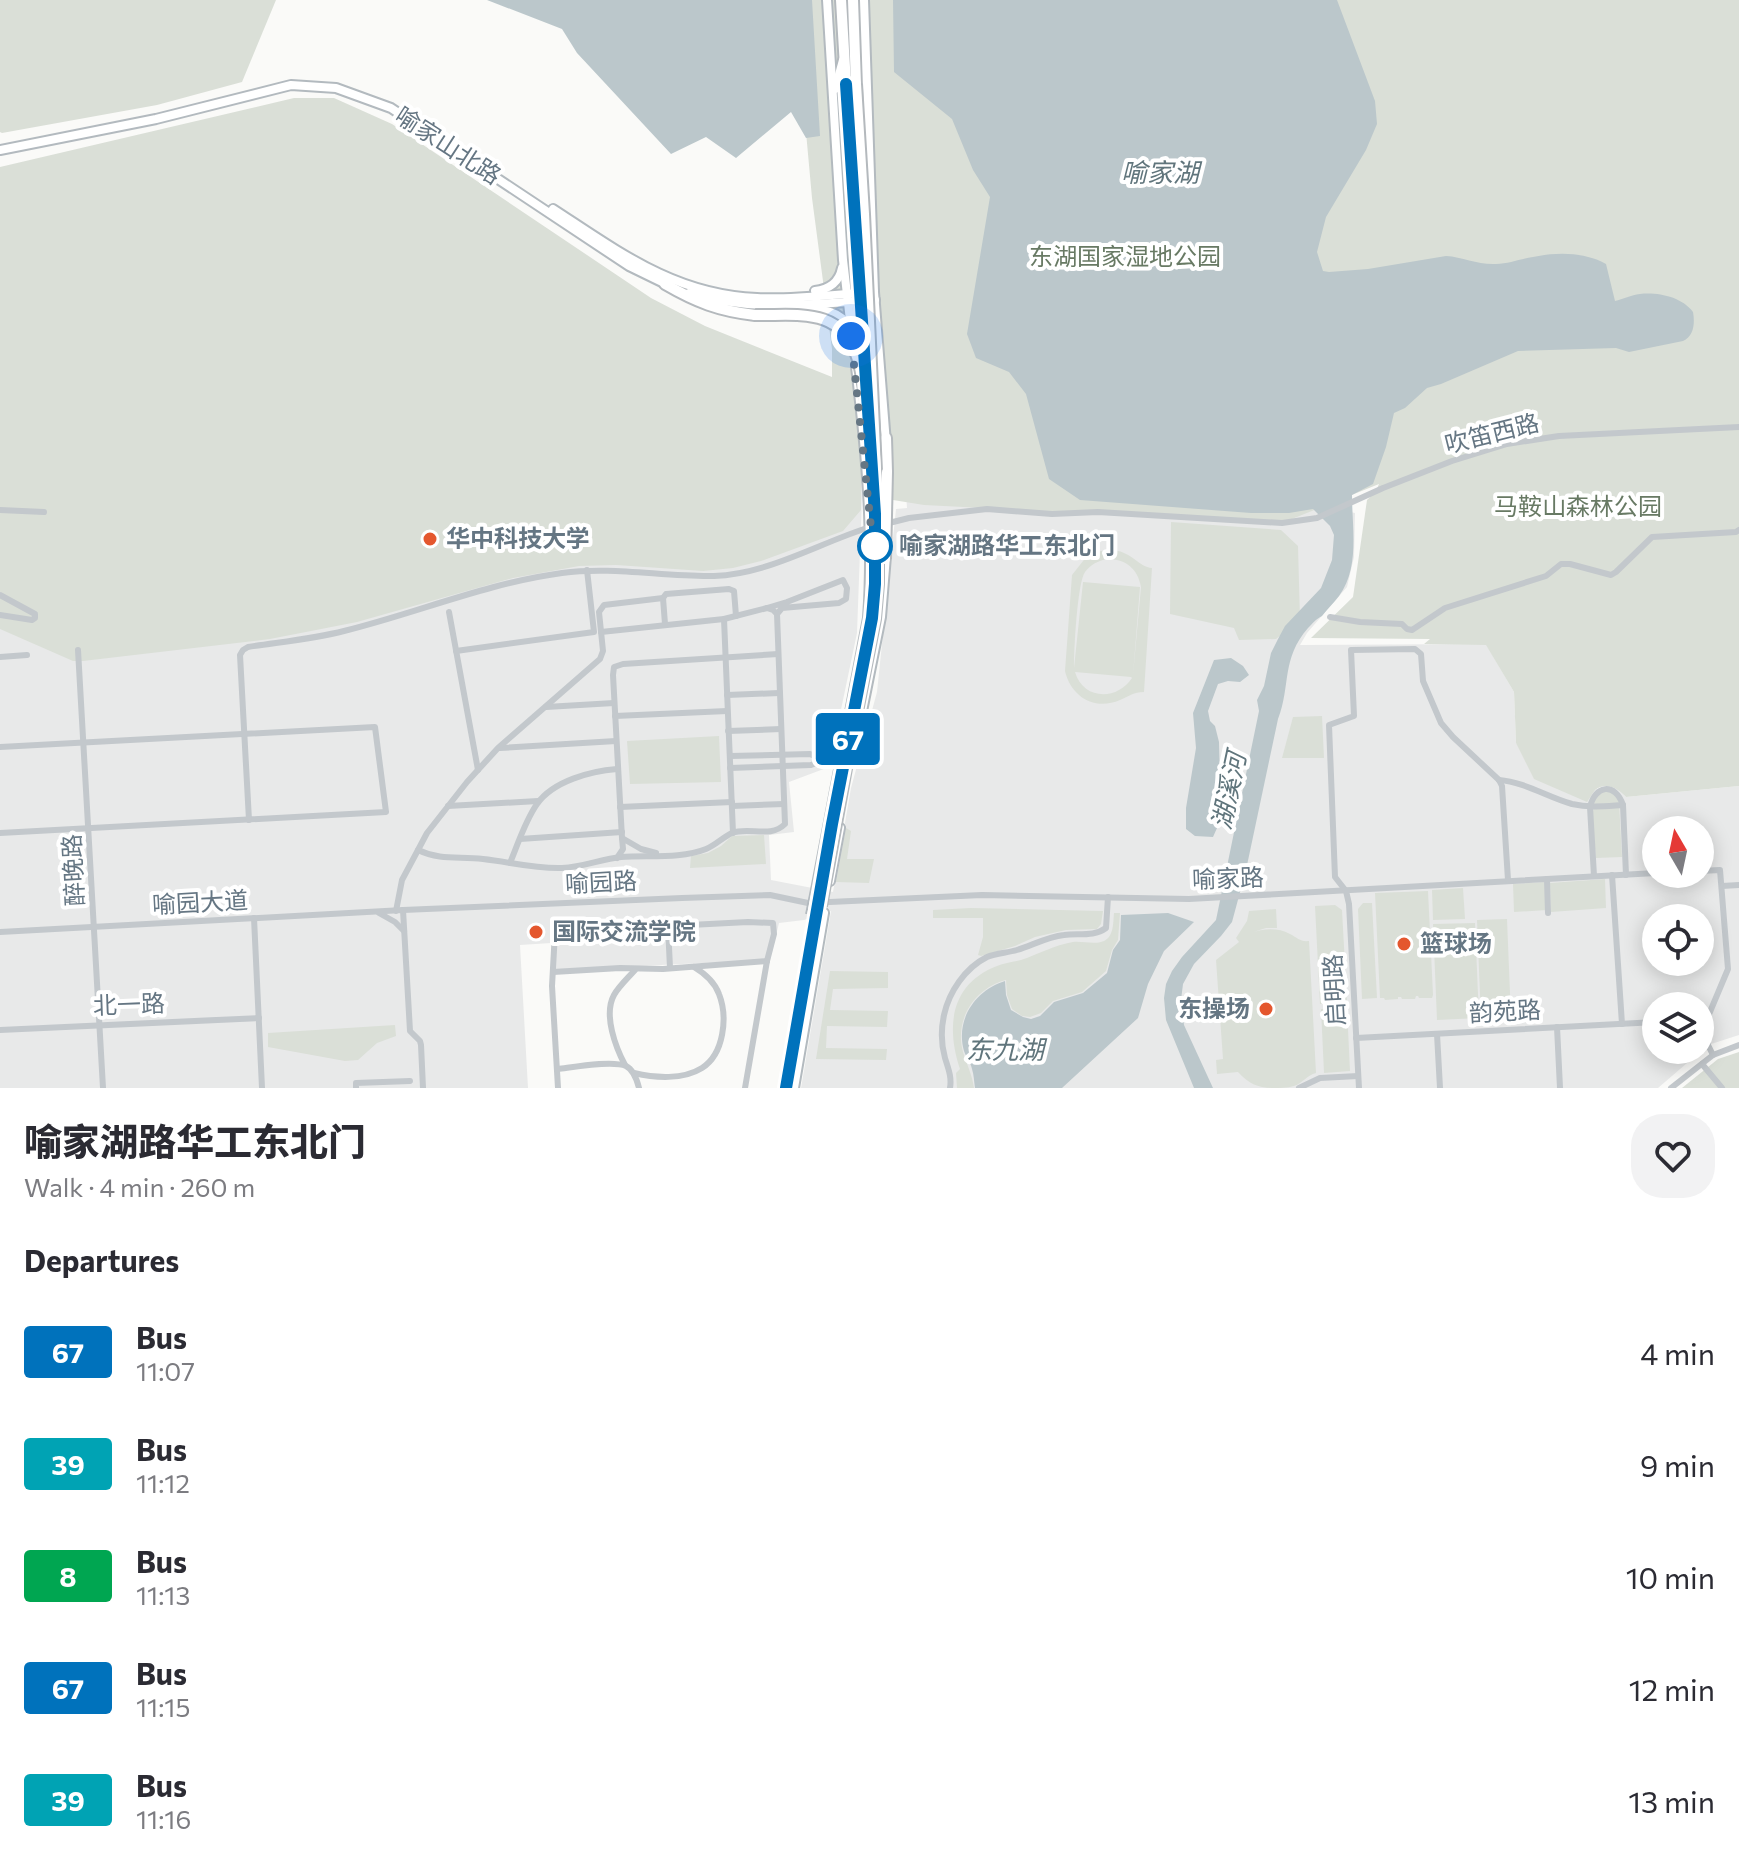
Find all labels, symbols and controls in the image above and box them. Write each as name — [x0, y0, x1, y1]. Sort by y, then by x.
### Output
street label: 喻家山北路 — [391, 100, 507, 190]
water label: 喻家湖 — [1121, 156, 1203, 187]
park label: 东湖国家湿地公园 — [1029, 241, 1221, 270]
your location — [831, 316, 871, 356]
street label: 吹笛西路 — [1442, 407, 1542, 458]
park label: 马鞍山森林公园 — [1494, 491, 1662, 520]
place label: 华中科技大学 — [446, 523, 590, 552]
marker: 喻家湖路华工东北门 — [858, 529, 892, 563]
marker: 华中科技大学 — [421, 530, 439, 548]
place label: 喻家湖路华工东北门 — [899, 530, 1115, 559]
line badge: 67 — [812, 713, 884, 765]
text: 67 — [832, 722, 864, 756]
water label: 湖溪河 — [1204, 744, 1252, 832]
north arrow — [1642, 816, 1714, 888]
map controls — [1642, 816, 1714, 1064]
street label: 醉晚路 — [56, 833, 89, 907]
street label: 喻家路 — [1191, 862, 1264, 893]
street label: 喻园路 — [564, 865, 638, 898]
street label: 喻园大道 — [151, 885, 249, 918]
button: locate — [1642, 904, 1714, 976]
place label: 国际交流学院 — [552, 916, 696, 945]
marker: 国际交流学院 — [527, 923, 545, 941]
place label: 篮球场 — [1420, 928, 1492, 957]
marker: 篮球场 — [1395, 935, 1413, 953]
street label: 启明路 — [1317, 953, 1350, 1027]
street label: 北一路 — [92, 988, 165, 1019]
button: layers — [1642, 992, 1714, 1064]
place label: 东操场 — [1178, 993, 1250, 1022]
street label: 韵苑路 — [1468, 994, 1542, 1027]
marker: 东操场 — [1257, 1000, 1275, 1018]
water label: 东九湖 — [966, 1033, 1048, 1064]
button: heart — [1631, 1114, 1715, 1198]
text: 喻家湖路华工东北门 — [24, 1117, 366, 1164]
text: Walk · 4 min · 260 m — [24, 1171, 255, 1202]
text: Departures — [24, 1241, 179, 1278]
text: Bus — [136, 1318, 187, 1355]
text: 4 min — [1640, 1334, 1715, 1371]
text: 67 — [52, 1335, 84, 1369]
text: 11:07 — [136, 1355, 195, 1386]
text: Bus — [136, 1430, 187, 1467]
text: 9 min — [1640, 1446, 1715, 1483]
text: 39 — [51, 1447, 85, 1481]
text: 11:12 — [136, 1467, 190, 1498]
text: Bus — [136, 1542, 187, 1579]
text: 10 min — [1626, 1558, 1715, 1595]
text: 8 — [59, 1559, 77, 1593]
text: 11:13 — [136, 1579, 190, 1610]
text: Bus — [136, 1654, 187, 1691]
text: 12 min — [1629, 1670, 1715, 1707]
text: 67 — [52, 1671, 84, 1705]
text: 11:15 — [136, 1691, 190, 1722]
text: Bus — [136, 1766, 187, 1803]
text: 13 min — [1628, 1782, 1715, 1819]
text: 39 — [51, 1783, 85, 1817]
text: 11:16 — [136, 1803, 191, 1834]

